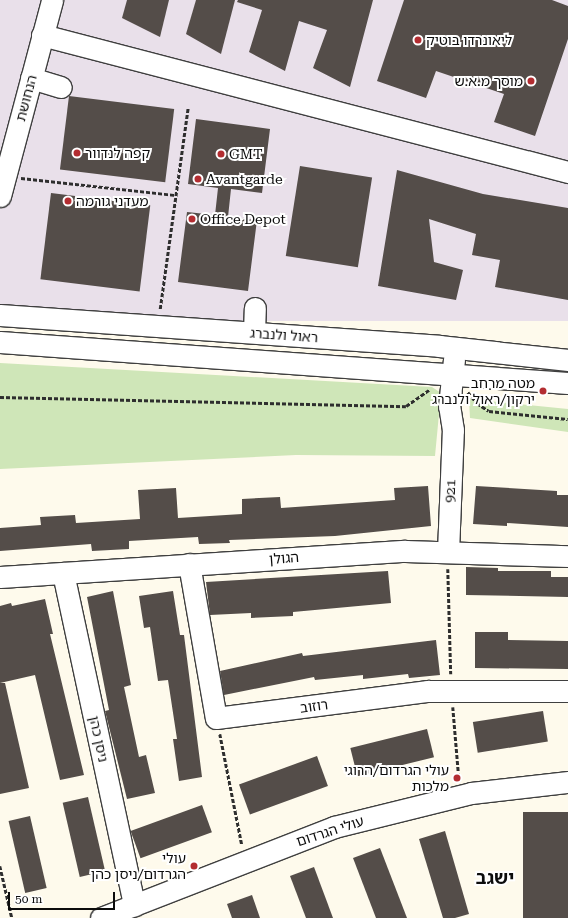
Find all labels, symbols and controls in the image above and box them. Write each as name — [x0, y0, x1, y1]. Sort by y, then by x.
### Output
place label: ליאונרדו בוטיק — [426, 32, 512, 48]
marker: ליאונרדו בוטיק — [413, 35, 423, 45]
street label: הנחושת — [12, 73, 40, 123]
place label: מוסך מ.א.ש — [454, 73, 523, 89]
marker: מוסך מ.א.ש — [526, 76, 536, 86]
place label: קפה לנדוור — [85, 145, 150, 161]
place label: GMT — [229, 146, 263, 162]
marker: קפה לנדוור — [72, 148, 82, 158]
marker: GMT — [216, 149, 226, 159]
place label: Avantgarde — [206, 171, 283, 187]
marker: Avantgarde — [193, 174, 203, 184]
place label: מעדני גורמה — [76, 193, 148, 209]
marker: מעדני גורמה — [63, 196, 73, 206]
place label: Office Depot — [200, 211, 286, 227]
marker: Office Depot — [187, 214, 197, 224]
street label: ראול ולנברג — [249, 324, 319, 346]
place label: מטה מרחב ירקון/ראול ולנברג — [432, 375, 535, 408]
marker: מטה מרחב ירקון/ראול ולנברג — [538, 386, 548, 396]
street label: 921 — [441, 479, 459, 503]
street label: הגולן — [268, 549, 300, 567]
street label: רוזוב — [299, 696, 329, 716]
street label: ניסן כהן — [86, 714, 112, 764]
place label: עולי הגרדום/הרוגי מלכות — [344, 762, 449, 794]
marker: עולי הגרדום/הרוגי מלכות — [452, 773, 462, 783]
street label: עולי הגרדום — [294, 812, 366, 850]
place label: עולי הגרדום/ניסן כהן — [91, 850, 186, 882]
marker: עולי הגרדום/ניסן כהן — [189, 861, 199, 871]
district label: ישגב — [476, 867, 514, 889]
scale bar — [10, 884, 117, 910]
text: 50 m — [15, 892, 42, 906]

